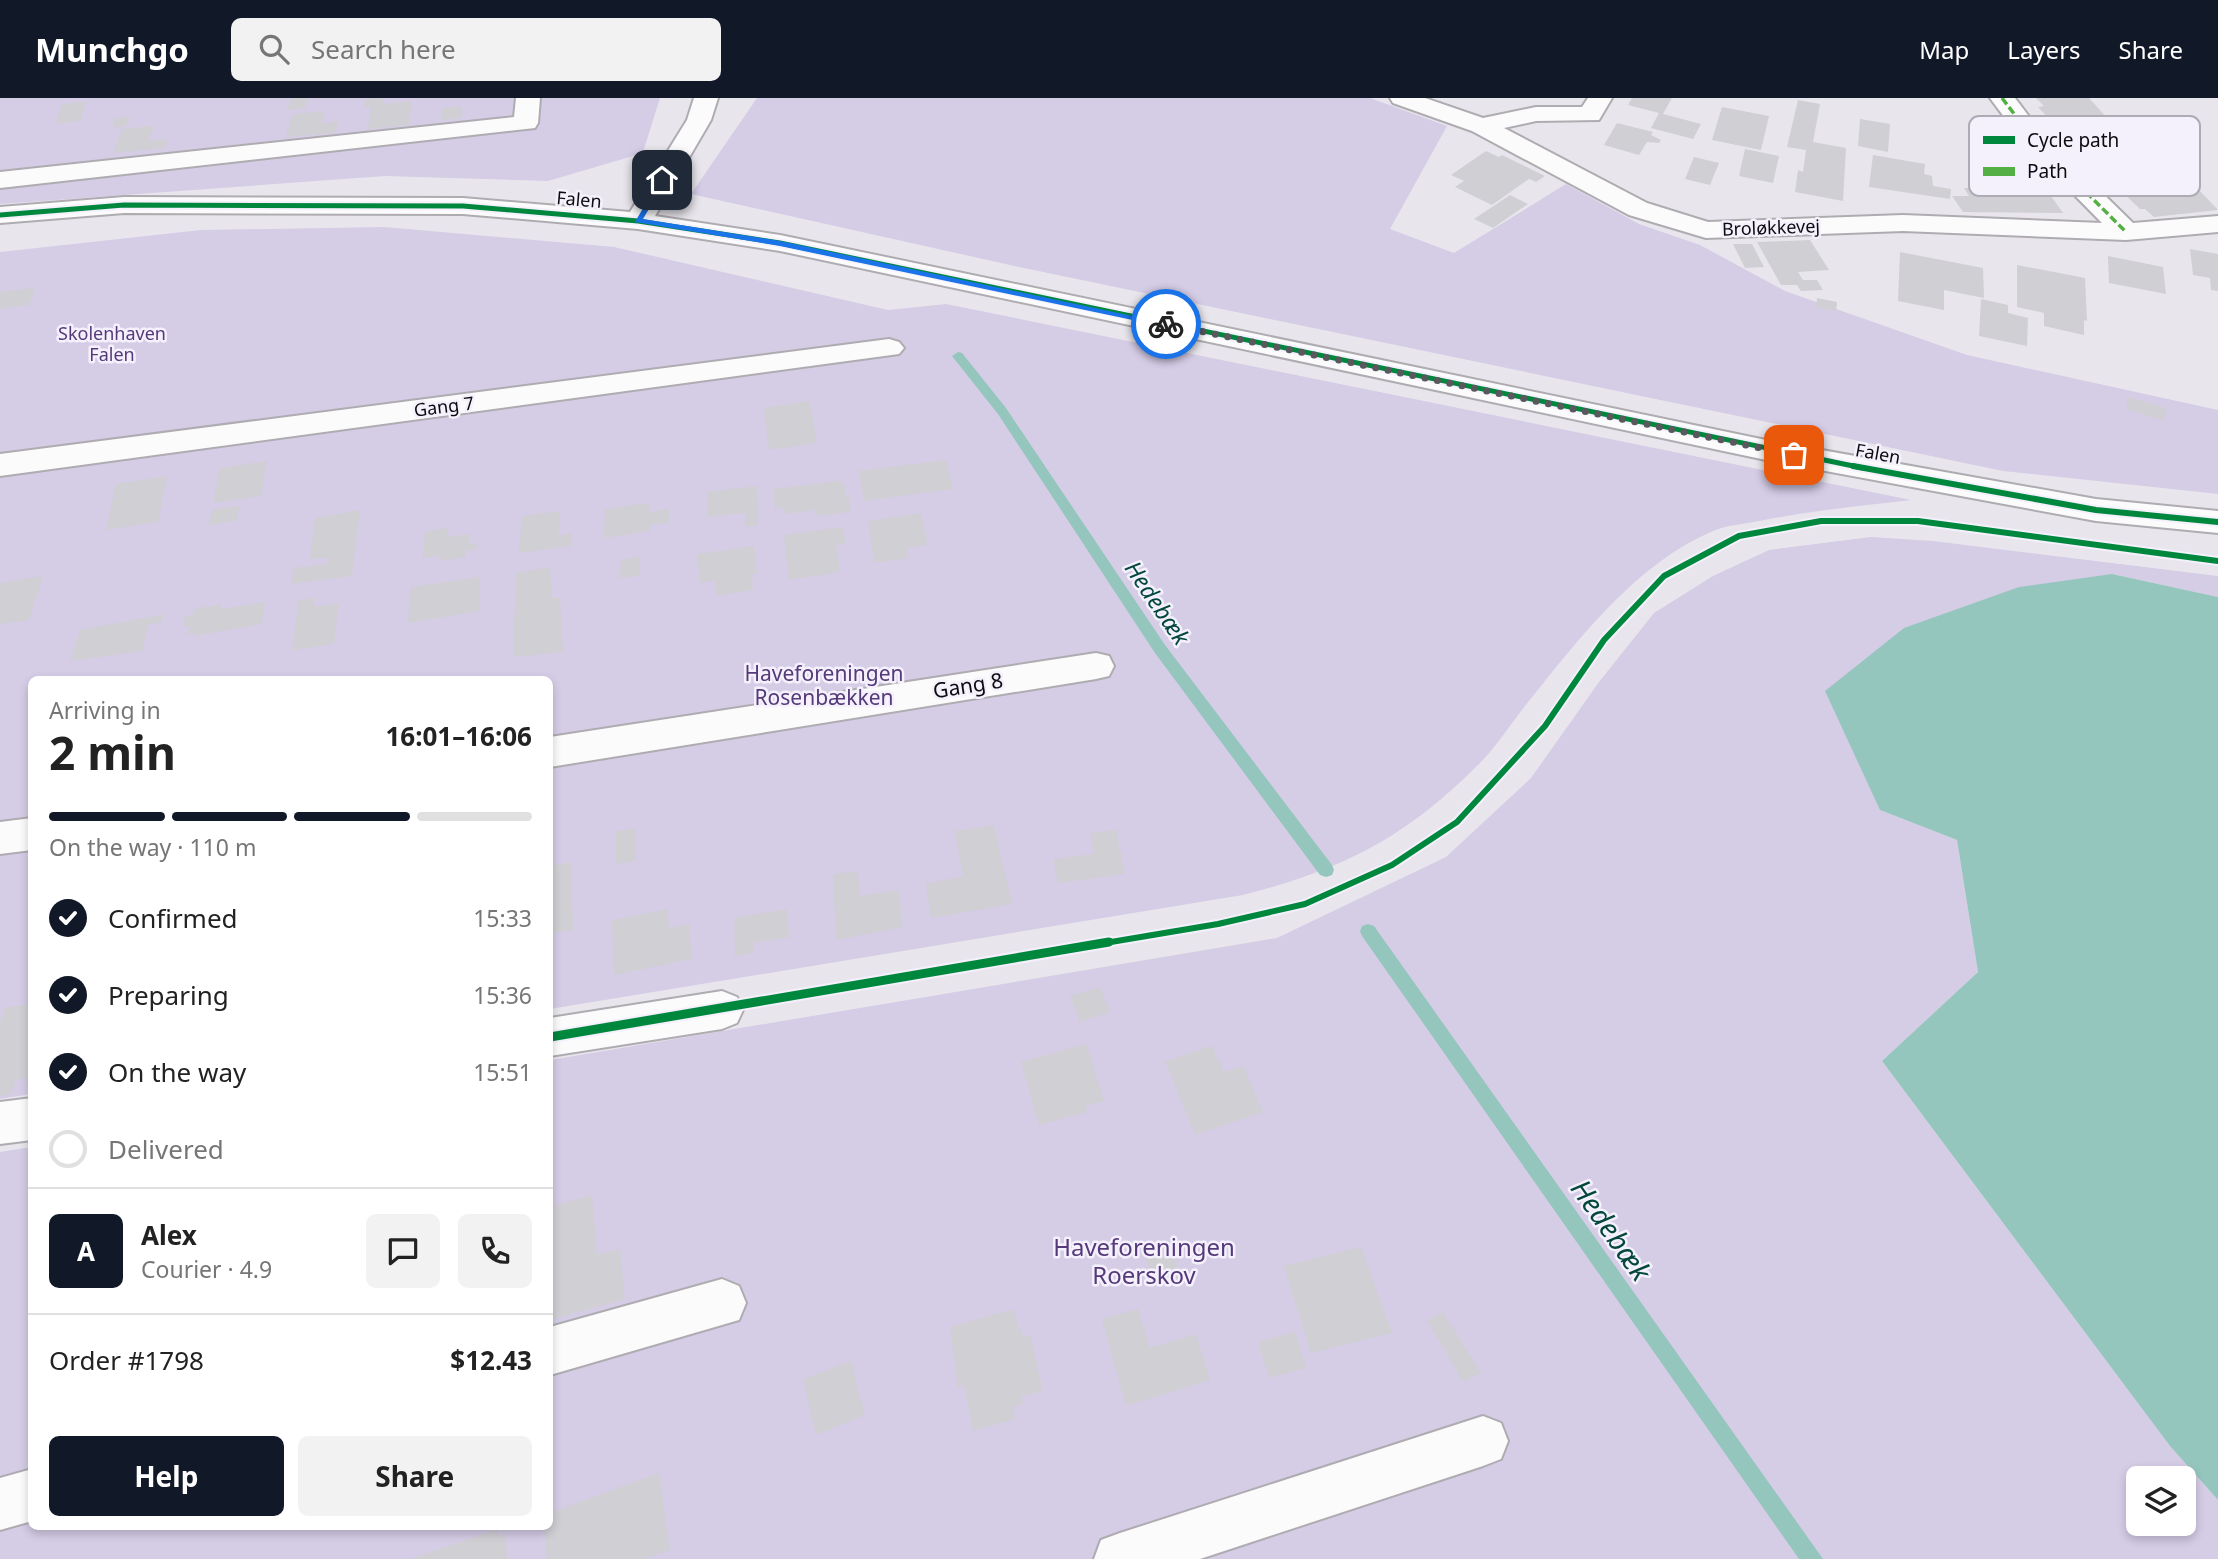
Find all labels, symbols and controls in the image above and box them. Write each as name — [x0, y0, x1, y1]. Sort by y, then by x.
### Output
search box — [231, 18, 721, 81]
text: Munchgo — [35, 27, 189, 72]
icon: search — [255, 30, 293, 68]
text: Search here — [311, 31, 456, 67]
text: Map — [1919, 33, 1969, 66]
text: Layers — [2007, 33, 2081, 66]
text: Share — [2119, 33, 2183, 66]
legend — [1969, 116, 2200, 196]
text: Cycle path — [2027, 127, 2119, 153]
pin — [632, 150, 692, 210]
text: Path — [2027, 158, 2068, 184]
icon: home — [643, 161, 681, 199]
street label: Falen — [555, 185, 603, 213]
street label: Broløkkevej — [1721, 213, 1820, 241]
courier — [1131, 289, 1201, 359]
icon: bike — [1147, 305, 1185, 343]
park label: Skolenhaven Falen — [58, 321, 166, 366]
street label: Gang 7 — [412, 390, 475, 422]
pin — [1764, 425, 1824, 485]
icon: bag — [1775, 436, 1813, 474]
street label: Falen — [1854, 437, 1903, 469]
water label: Hedebæk — [1118, 554, 1199, 652]
park label: Haveforeningen Rosenbækken — [745, 659, 904, 711]
street label: Gang 8 — [931, 666, 1005, 704]
text: Arriving in — [49, 694, 161, 726]
text: 16:01–16:06 — [385, 718, 532, 754]
text: 2 min — [49, 721, 176, 783]
text: On the way · 110 m — [49, 831, 256, 863]
icon: check — [49, 899, 87, 937]
text: Confirmed — [108, 900, 238, 936]
text: 15:33 — [473, 902, 532, 934]
icon: check — [49, 976, 87, 1014]
text: Preparing — [108, 977, 229, 1013]
text: 15:36 — [473, 979, 532, 1011]
icon: check — [49, 1053, 87, 1091]
text: On the way — [108, 1054, 246, 1090]
text: 15:51 — [473, 1056, 532, 1088]
text: Delivered — [108, 1131, 224, 1167]
water label: Hedebæk — [1563, 1171, 1661, 1289]
button: chat — [366, 1214, 440, 1288]
button: phone — [458, 1214, 532, 1288]
text: Alex — [141, 1217, 197, 1253]
park label: Haveforeningen Roerskov — [1053, 1230, 1235, 1291]
text: A — [77, 1233, 95, 1269]
text: Courier · 4.9 — [141, 1253, 272, 1285]
text: Order #1798 — [49, 1342, 204, 1378]
text: $12.43 — [450, 1342, 532, 1378]
button: Help — [49, 1436, 284, 1516]
button: Share — [298, 1436, 532, 1516]
map controls — [2126, 1466, 2196, 1536]
button: layers — [2126, 1466, 2196, 1536]

